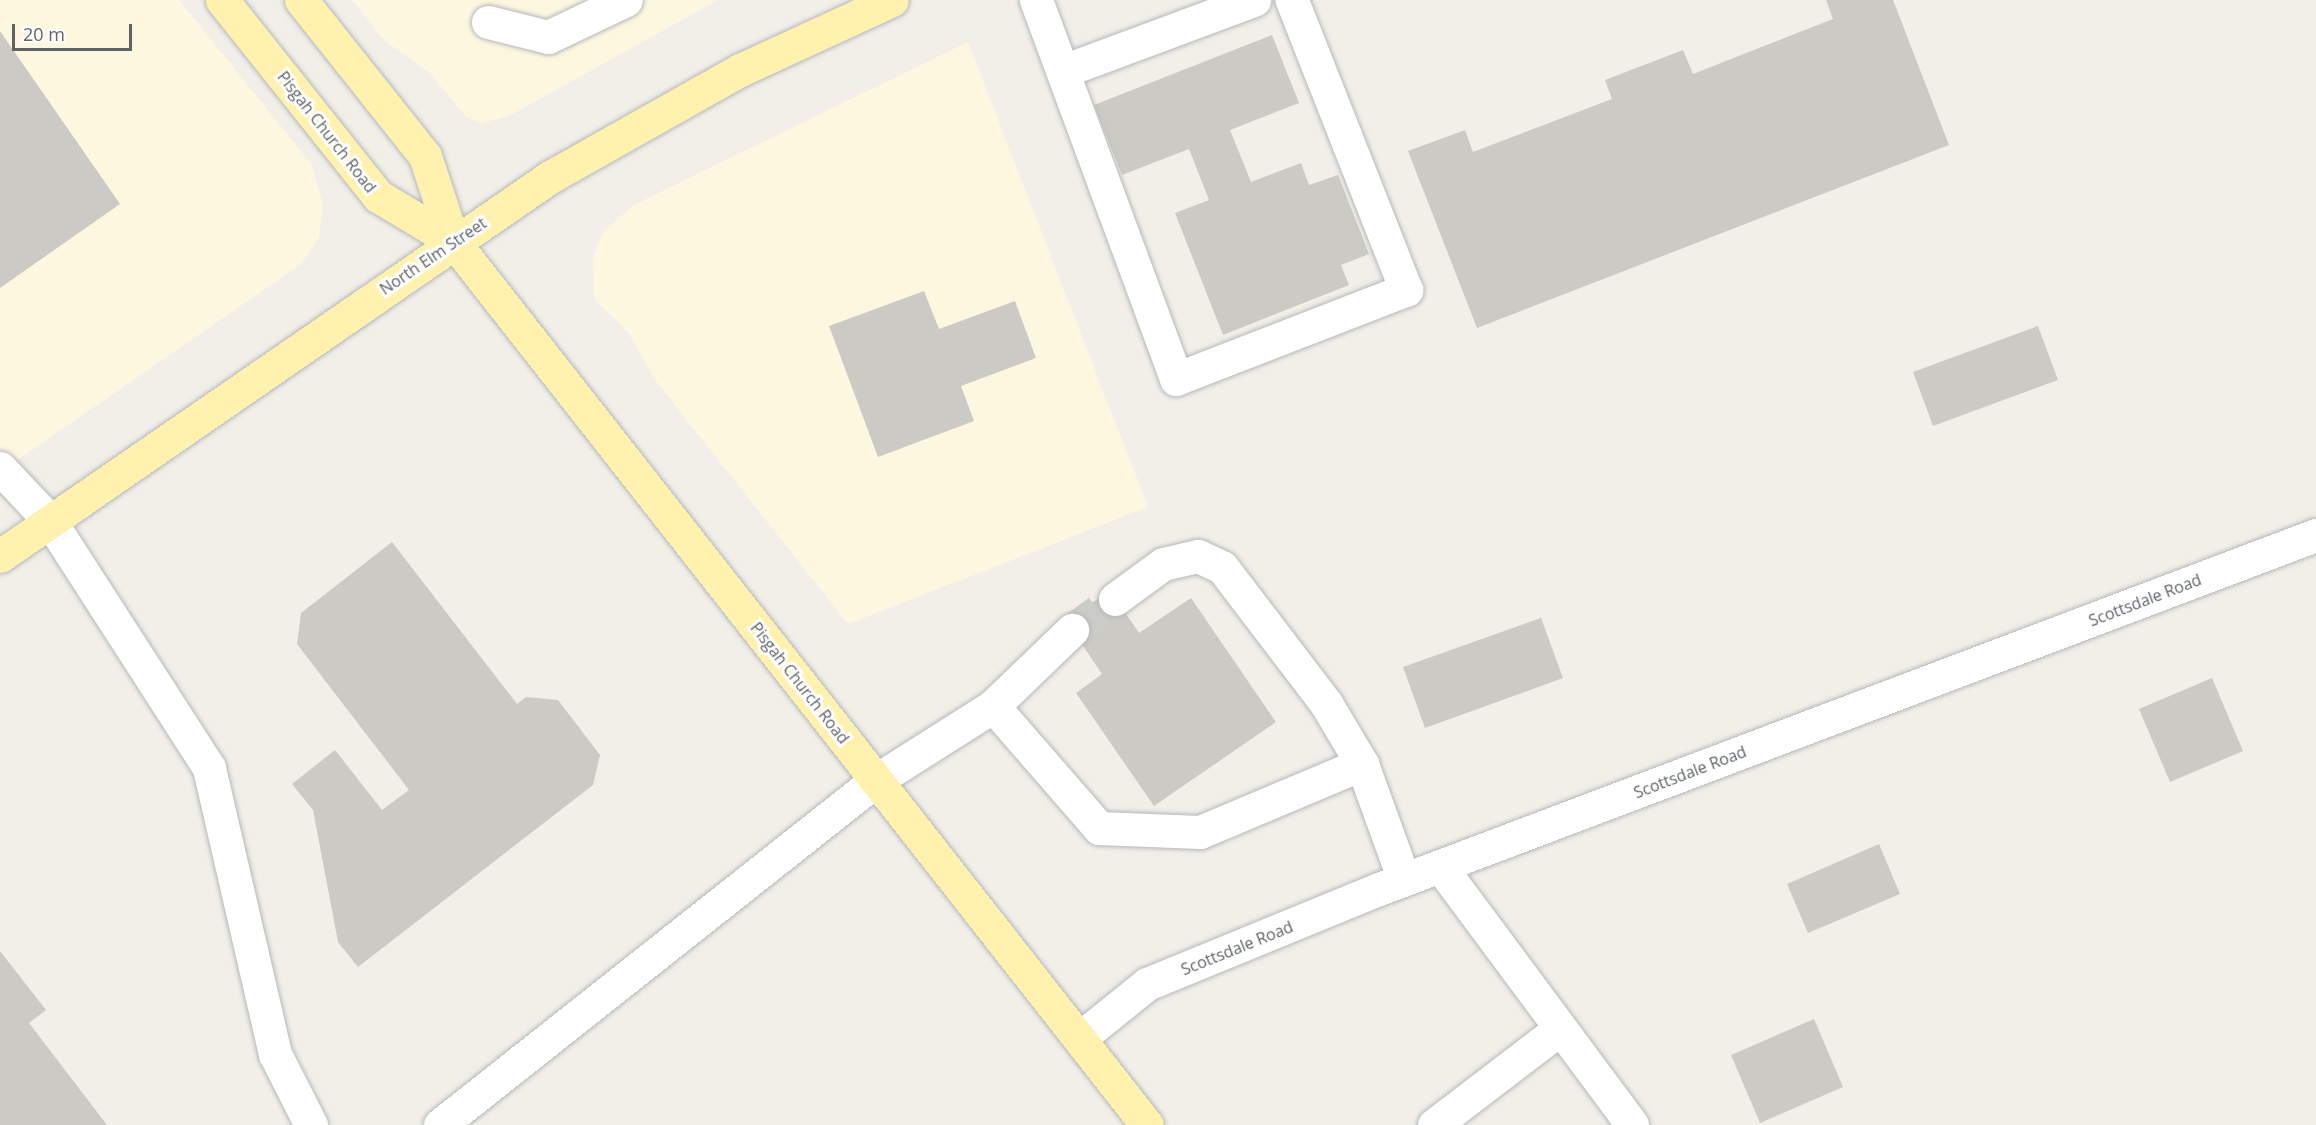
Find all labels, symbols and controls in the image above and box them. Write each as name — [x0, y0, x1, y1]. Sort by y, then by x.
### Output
scale bar — [15, 12, 135, 50]
text: 20 m — [23, 22, 65, 46]
street label: Pisgah Church Road — [274, 67, 380, 197]
street label: North Elm Street — [376, 213, 490, 299]
street label: Scottsdale Road — [2086, 570, 2204, 630]
street label: Pisgah Church Road — [747, 618, 853, 748]
street label: Scottsdale Road — [1631, 742, 1749, 802]
street label: Scottsdale Road — [1178, 917, 1296, 979]

